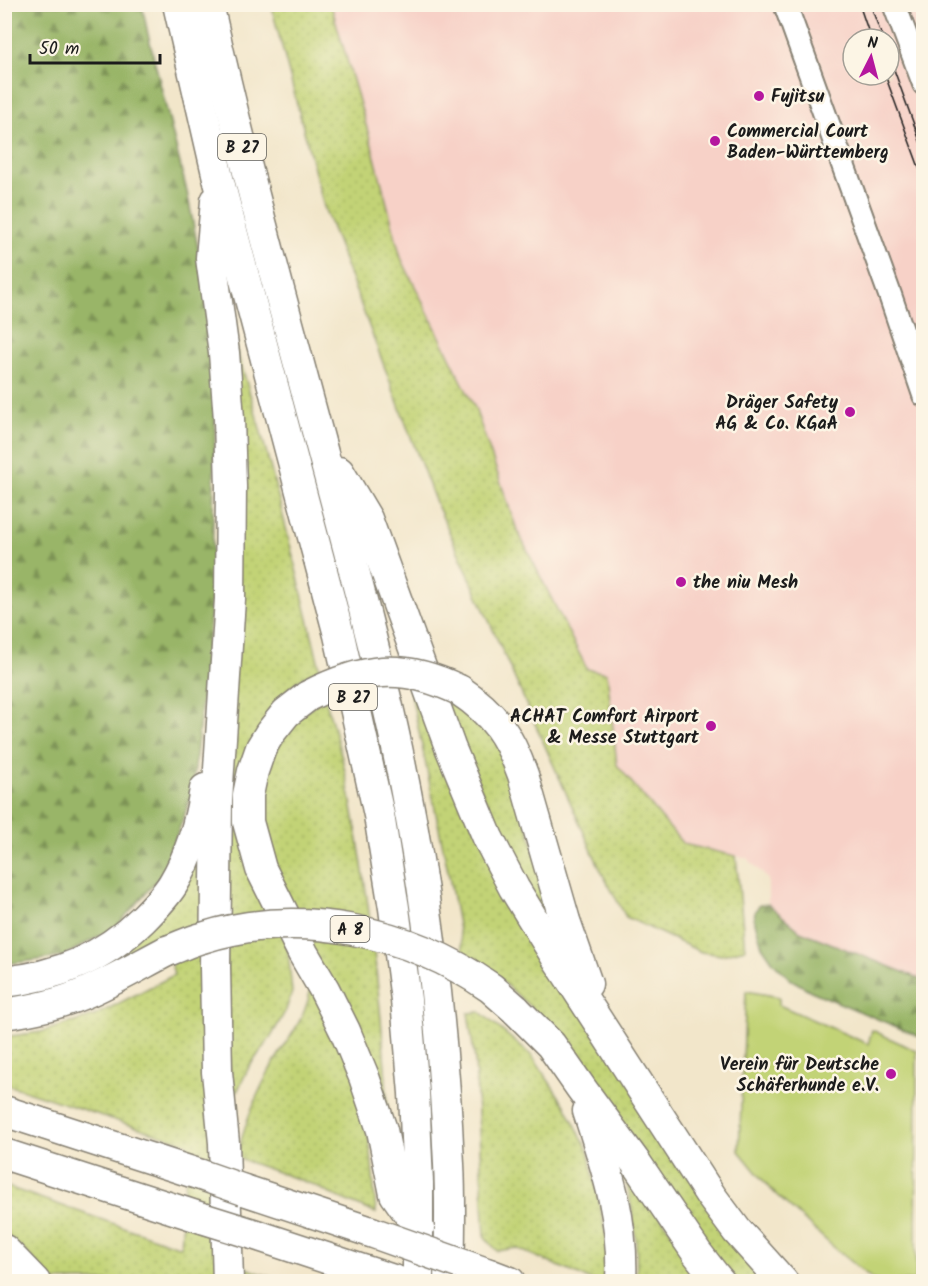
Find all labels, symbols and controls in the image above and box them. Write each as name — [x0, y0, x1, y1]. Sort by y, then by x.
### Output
scale bar — [30, 27, 160, 65]
north arrow — [841, 27, 901, 87]
text: N — [866, 31, 879, 57]
text: 50 m — [39, 35, 79, 64]
place label: Fujitsu — [771, 83, 824, 112]
marker: Fujitsu — [752, 89, 766, 103]
place label: Commercial Court Baden-Württemberg — [727, 118, 889, 168]
road number: B 27 — [218, 134, 266, 160]
marker: Commercial Court Baden-Württemberg — [708, 134, 722, 148]
place label: Dräger Safety AG & Co. KGaA — [715, 389, 839, 439]
marker: Dräger Safety AG & Co. KGaA — [843, 405, 857, 419]
place label: the niu Mesh — [693, 569, 798, 598]
marker: the niu Mesh — [674, 575, 688, 589]
road number: B 27 — [329, 684, 377, 710]
place label: ACHAT Comfort Airport & Messe Stuttgart — [510, 703, 700, 753]
marker: ACHAT Comfort Airport & Messe Stuttgart — [704, 719, 718, 733]
road number: A 8 — [330, 916, 370, 942]
place label: Verein für Deutsche Schäferhunde e.V. — [720, 1051, 879, 1101]
marker: Verein für Deutsche Schäferhunde e.V. — [884, 1067, 898, 1081]

